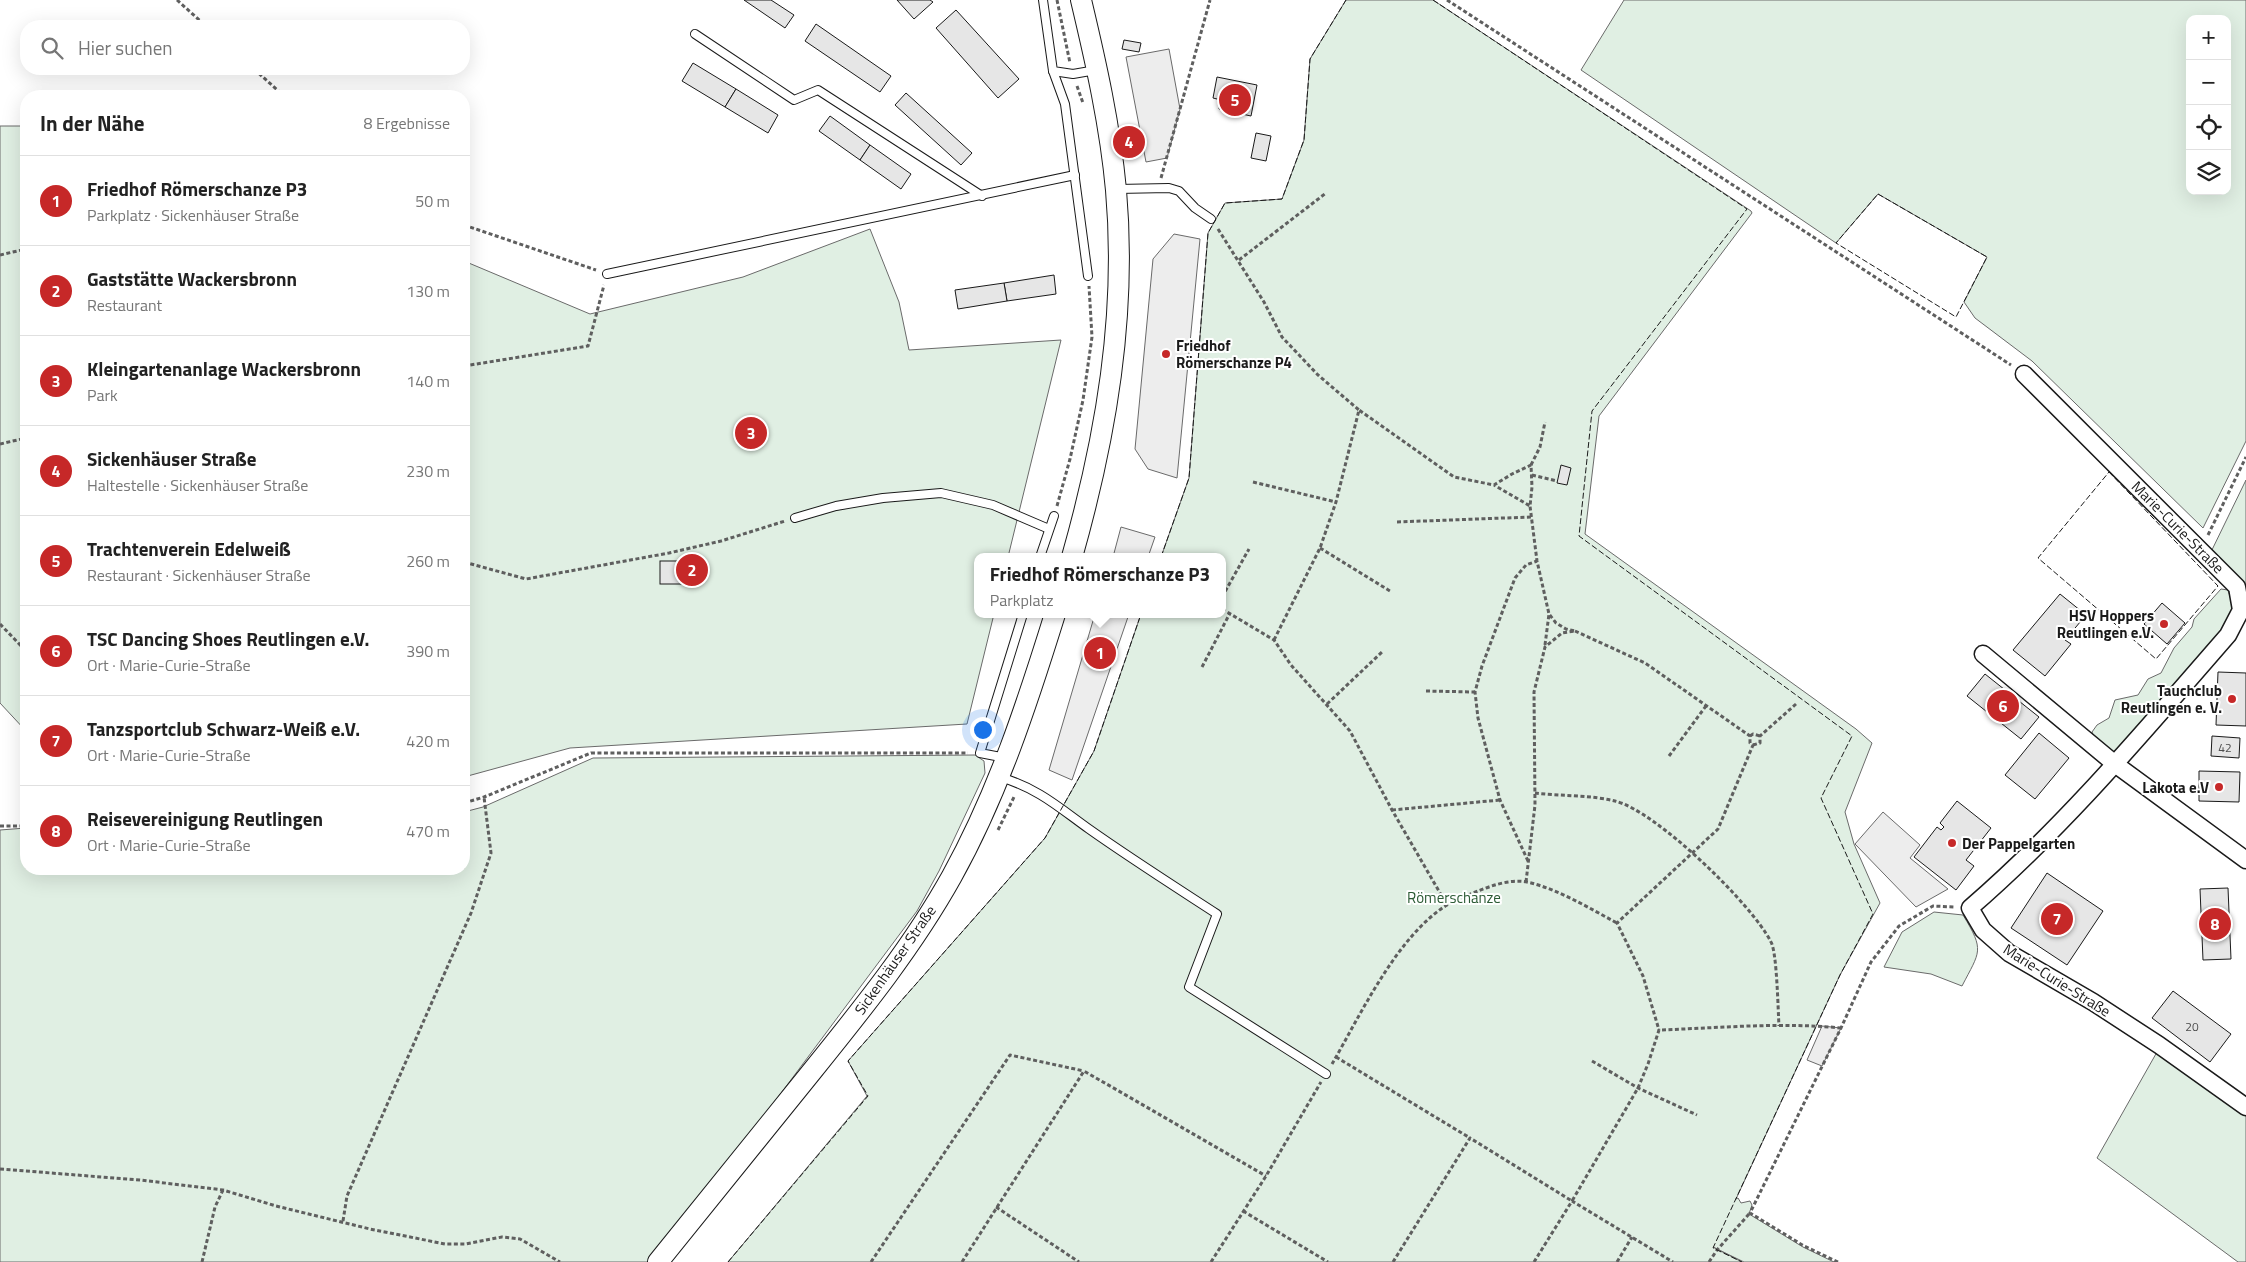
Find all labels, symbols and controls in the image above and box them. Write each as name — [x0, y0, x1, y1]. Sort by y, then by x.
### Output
map controls — [2186, 15, 2231, 195]
button: + — [2186, 15, 2231, 60]
search box — [20, 20, 470, 75]
text: Hier suchen — [78, 33, 173, 62]
icon: search — [38, 34, 66, 62]
button: − — [2186, 60, 2231, 105]
pin: 5 — [1219, 81, 1251, 119]
button: locate — [2186, 105, 2231, 150]
text: In der Nähe — [40, 107, 145, 139]
text: 8 Ergebnisse — [363, 111, 450, 135]
pin: 4 — [1113, 123, 1145, 161]
button: layers — [2186, 150, 2231, 195]
text: Friedhof Römerschanze P3 — [87, 174, 307, 203]
text: 1 — [52, 189, 60, 213]
text: 50 m — [415, 189, 450, 213]
text: Parkplatz · Sickenhäuser Straße — [87, 203, 299, 227]
text: Gaststätte Wackersbronn — [87, 264, 297, 293]
text: 2 — [52, 279, 60, 303]
text: 130 m — [406, 279, 450, 303]
text: Restaurant — [87, 293, 162, 317]
place label: Friedhof Römerschanze P4 — [1176, 334, 1292, 374]
marker: Friedhof Römerschanze P4 — [1160, 348, 1172, 360]
text: Kleingartenanlage Wackersbronn — [87, 354, 361, 383]
text: 3 — [52, 369, 60, 393]
text: 140 m — [406, 369, 450, 393]
text: Park — [87, 383, 118, 407]
pin: 3 — [735, 414, 767, 452]
text: Sickenhäuser Straße — [87, 444, 256, 473]
text: 4 — [52, 459, 60, 483]
text: 230 m — [406, 459, 450, 483]
text: Haltestelle · Sickenhäuser Straße — [87, 473, 308, 497]
street label: Marie-Curie-Straße — [2126, 475, 2230, 579]
text: Trachtenverein Edelweiß — [87, 534, 291, 563]
text: 5 — [52, 549, 60, 573]
text: 260 m — [406, 549, 450, 573]
pin: 2 — [676, 551, 708, 589]
popup — [974, 553, 1226, 618]
text: Friedhof Römerschanze P3 — [990, 559, 1210, 588]
text: Restaurant · Sickenhäuser Straße — [87, 563, 311, 587]
text: Parkplatz — [990, 588, 1053, 612]
place label: HSV Hoppers Reutlingen e.V. — [2057, 604, 2154, 644]
marker: HSV Hoppers Reutlingen e.V. — [2158, 618, 2170, 630]
text: TSC Dancing Shoes Reutlingen e.V. — [87, 624, 369, 653]
pin: 1 — [1084, 634, 1116, 672]
text: 6 — [52, 639, 60, 663]
text: 390 m — [406, 639, 450, 663]
text: Ort · Marie-Curie-Straße — [87, 653, 251, 677]
place label: Tauchclub Reutlingen e. V. — [2121, 679, 2222, 719]
pin: 6 — [1987, 687, 2019, 725]
marker: Tauchclub Reutlingen e. V. — [2226, 693, 2238, 705]
text: Tanzsportclub Schwarz-Weiß e.V. — [87, 714, 360, 743]
your location — [970, 717, 996, 743]
text: 7 — [52, 729, 60, 753]
text: 420 m — [406, 729, 450, 753]
house number: 42 — [2218, 738, 2232, 757]
text: Ort · Marie-Curie-Straße — [87, 743, 251, 767]
place label: Lakota e.V — [2142, 776, 2209, 799]
marker: Lakota e.V — [2213, 781, 2225, 793]
text: Reisevereinigung Reutlingen — [87, 804, 323, 833]
text: 8 — [52, 819, 60, 843]
text: 470 m — [406, 819, 450, 843]
place label: Der Pappelgarten — [1962, 832, 2075, 855]
text: Ort · Marie-Curie-Straße — [87, 833, 251, 857]
marker: Der Pappelgarten — [1946, 837, 1958, 849]
park label: Römerschanze — [1407, 886, 1501, 909]
street label: Sickenhäuser Straße — [848, 900, 942, 1020]
pin: 7 — [2041, 900, 2073, 938]
pin: 8 — [2199, 905, 2231, 943]
street label: Marie-Curie-Straße — [1999, 938, 2115, 1022]
house number: 20 — [2185, 1017, 2199, 1036]

